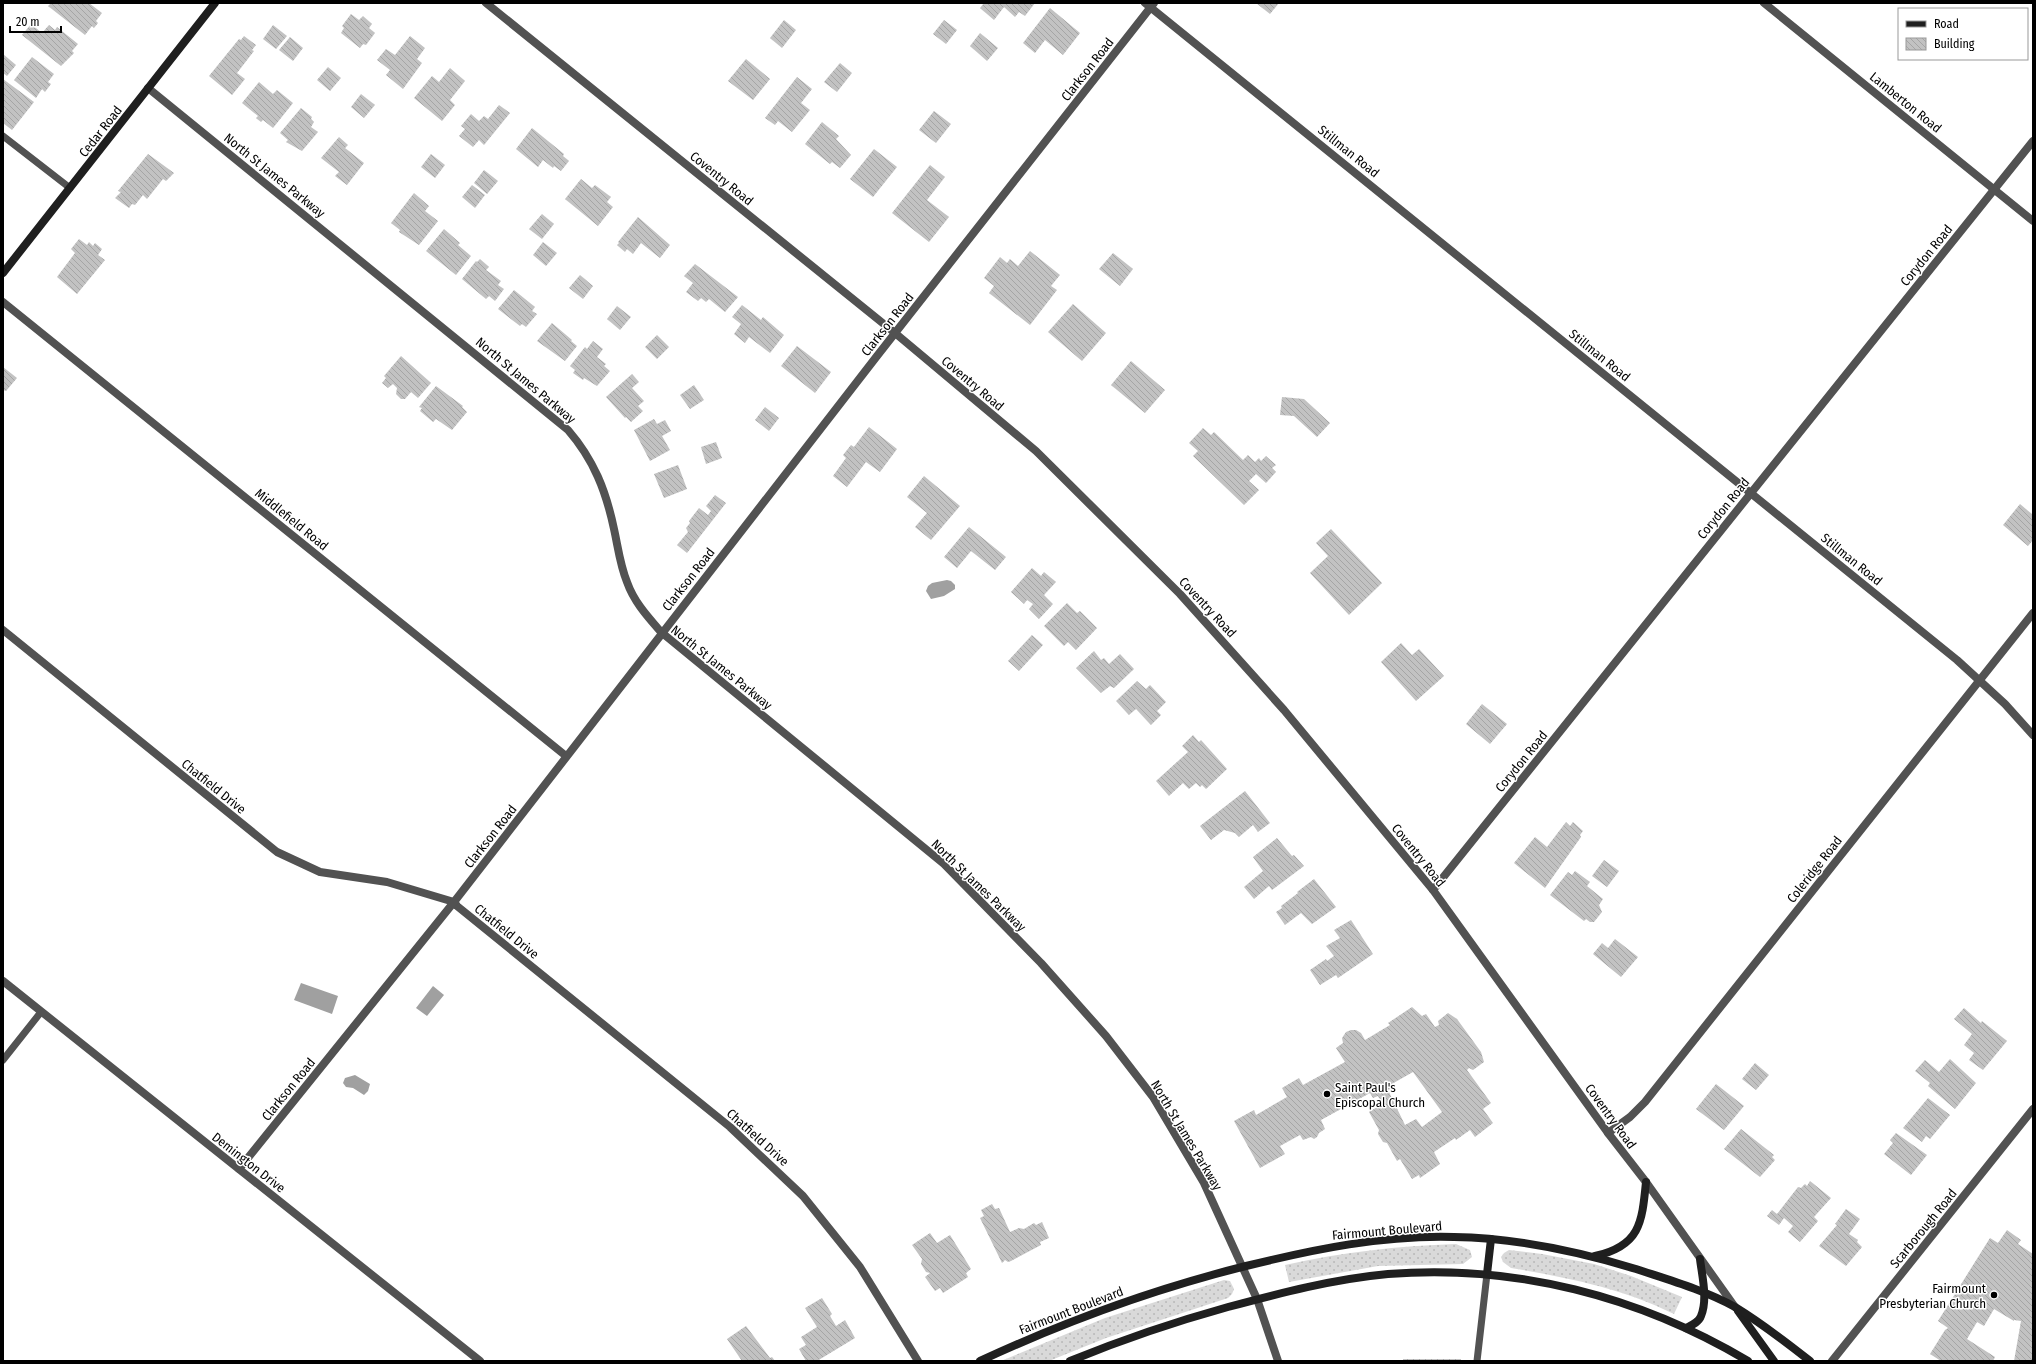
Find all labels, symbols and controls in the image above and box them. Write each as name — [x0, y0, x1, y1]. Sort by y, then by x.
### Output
scale bar — [10, 8, 61, 34]
legend — [1898, 8, 2028, 60]
text: 20 m — [16, 15, 40, 29]
text: Road — [1934, 17, 1959, 31]
street label: Clarkson Road — [1058, 35, 1117, 104]
text: Building — [1934, 37, 1975, 51]
street label: Lamberton Road — [1867, 69, 1944, 136]
street label: Cedar Road — [76, 103, 125, 160]
street label: Stillman Road — [1315, 122, 1382, 181]
street label: North St James Parkway — [221, 130, 328, 221]
street label: Coventry Road — [687, 148, 756, 208]
street label: Corydon Road — [1897, 222, 1956, 289]
street label: Clarkson Road — [858, 290, 917, 359]
street label: Stillman Road — [1566, 326, 1633, 385]
street label: North St James Parkway — [473, 334, 579, 427]
street label: Coventry Road — [938, 353, 1007, 414]
street label: Corydon Road — [1694, 475, 1753, 542]
street label: Middlefield Road — [252, 485, 331, 553]
street label: Stillman Road — [1818, 530, 1885, 589]
street label: Clarkson Road — [659, 545, 718, 614]
street label: Coventry Road — [1176, 574, 1239, 641]
street label: North St James Parkway — [668, 622, 775, 713]
street label: Corydon Road — [1492, 728, 1551, 795]
street label: Chatfield Drive — [179, 756, 249, 817]
street label: Clarkson Road — [461, 802, 520, 871]
street label: Coventry Road — [1389, 821, 1449, 890]
street label: Coleridge Road — [1784, 833, 1845, 905]
street label: North St James Parkway — [928, 836, 1029, 934]
street label: Chatfield Drive — [472, 901, 542, 962]
street label: Clarkson Road — [259, 1055, 318, 1124]
street label: North St James Parkway — [1148, 1078, 1225, 1193]
place label: Saint Paul's Episcopal Church — [1335, 1080, 1425, 1110]
street label: Coventry Road — [1582, 1081, 1639, 1152]
marker: Saint Paul's Episcopal Church — [1322, 1089, 1332, 1099]
street label: Chatfield Drive — [724, 1106, 792, 1169]
street label: Demington Drive — [209, 1129, 288, 1196]
street label: Scarborough Road — [1887, 1186, 1960, 1271]
street label: Fairmount Boulevard — [1331, 1218, 1443, 1243]
place label: Fairmount Presbyterian Church — [1879, 1281, 1987, 1311]
street label: Fairmount Boulevard — [1017, 1284, 1125, 1337]
marker: Fairmount Presbyterian Church — [1989, 1290, 1999, 1300]

